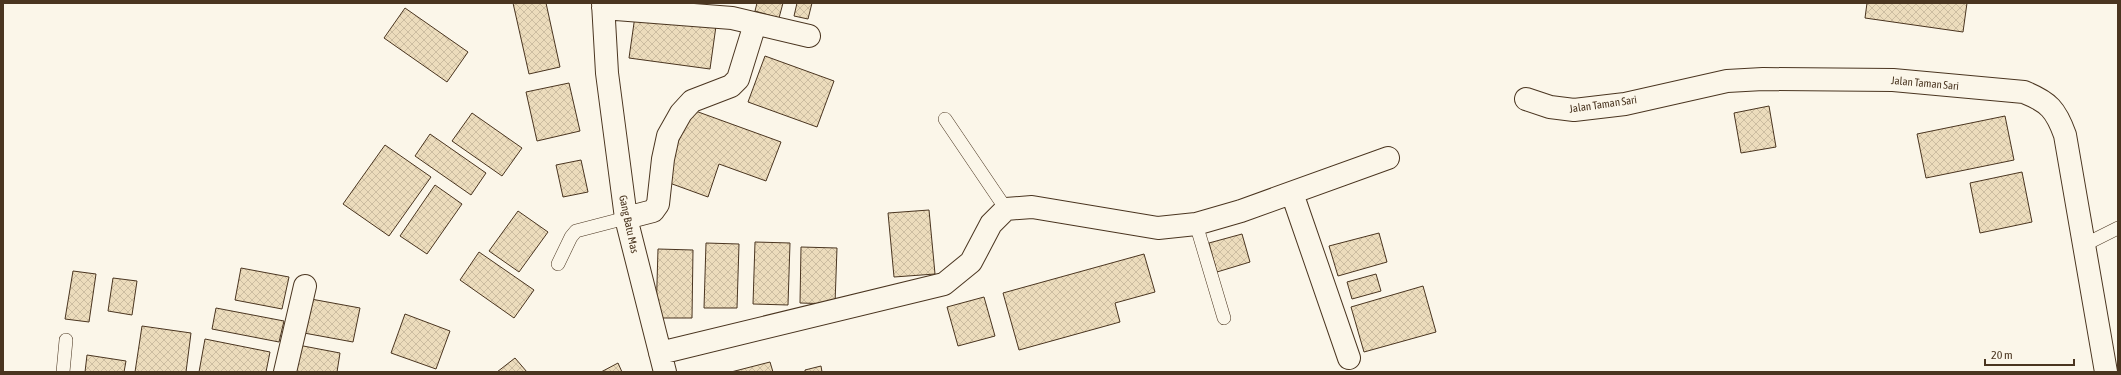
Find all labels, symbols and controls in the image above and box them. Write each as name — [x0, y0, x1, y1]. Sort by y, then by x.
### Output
street label: Jalan Taman Sari — [1891, 74, 1959, 92]
street label: Jalan Taman Sari — [1568, 93, 1638, 115]
street label: Gang Batu Mas — [617, 194, 641, 254]
scale bar — [1985, 341, 2074, 367]
text: 20 m — [1991, 348, 2013, 362]

